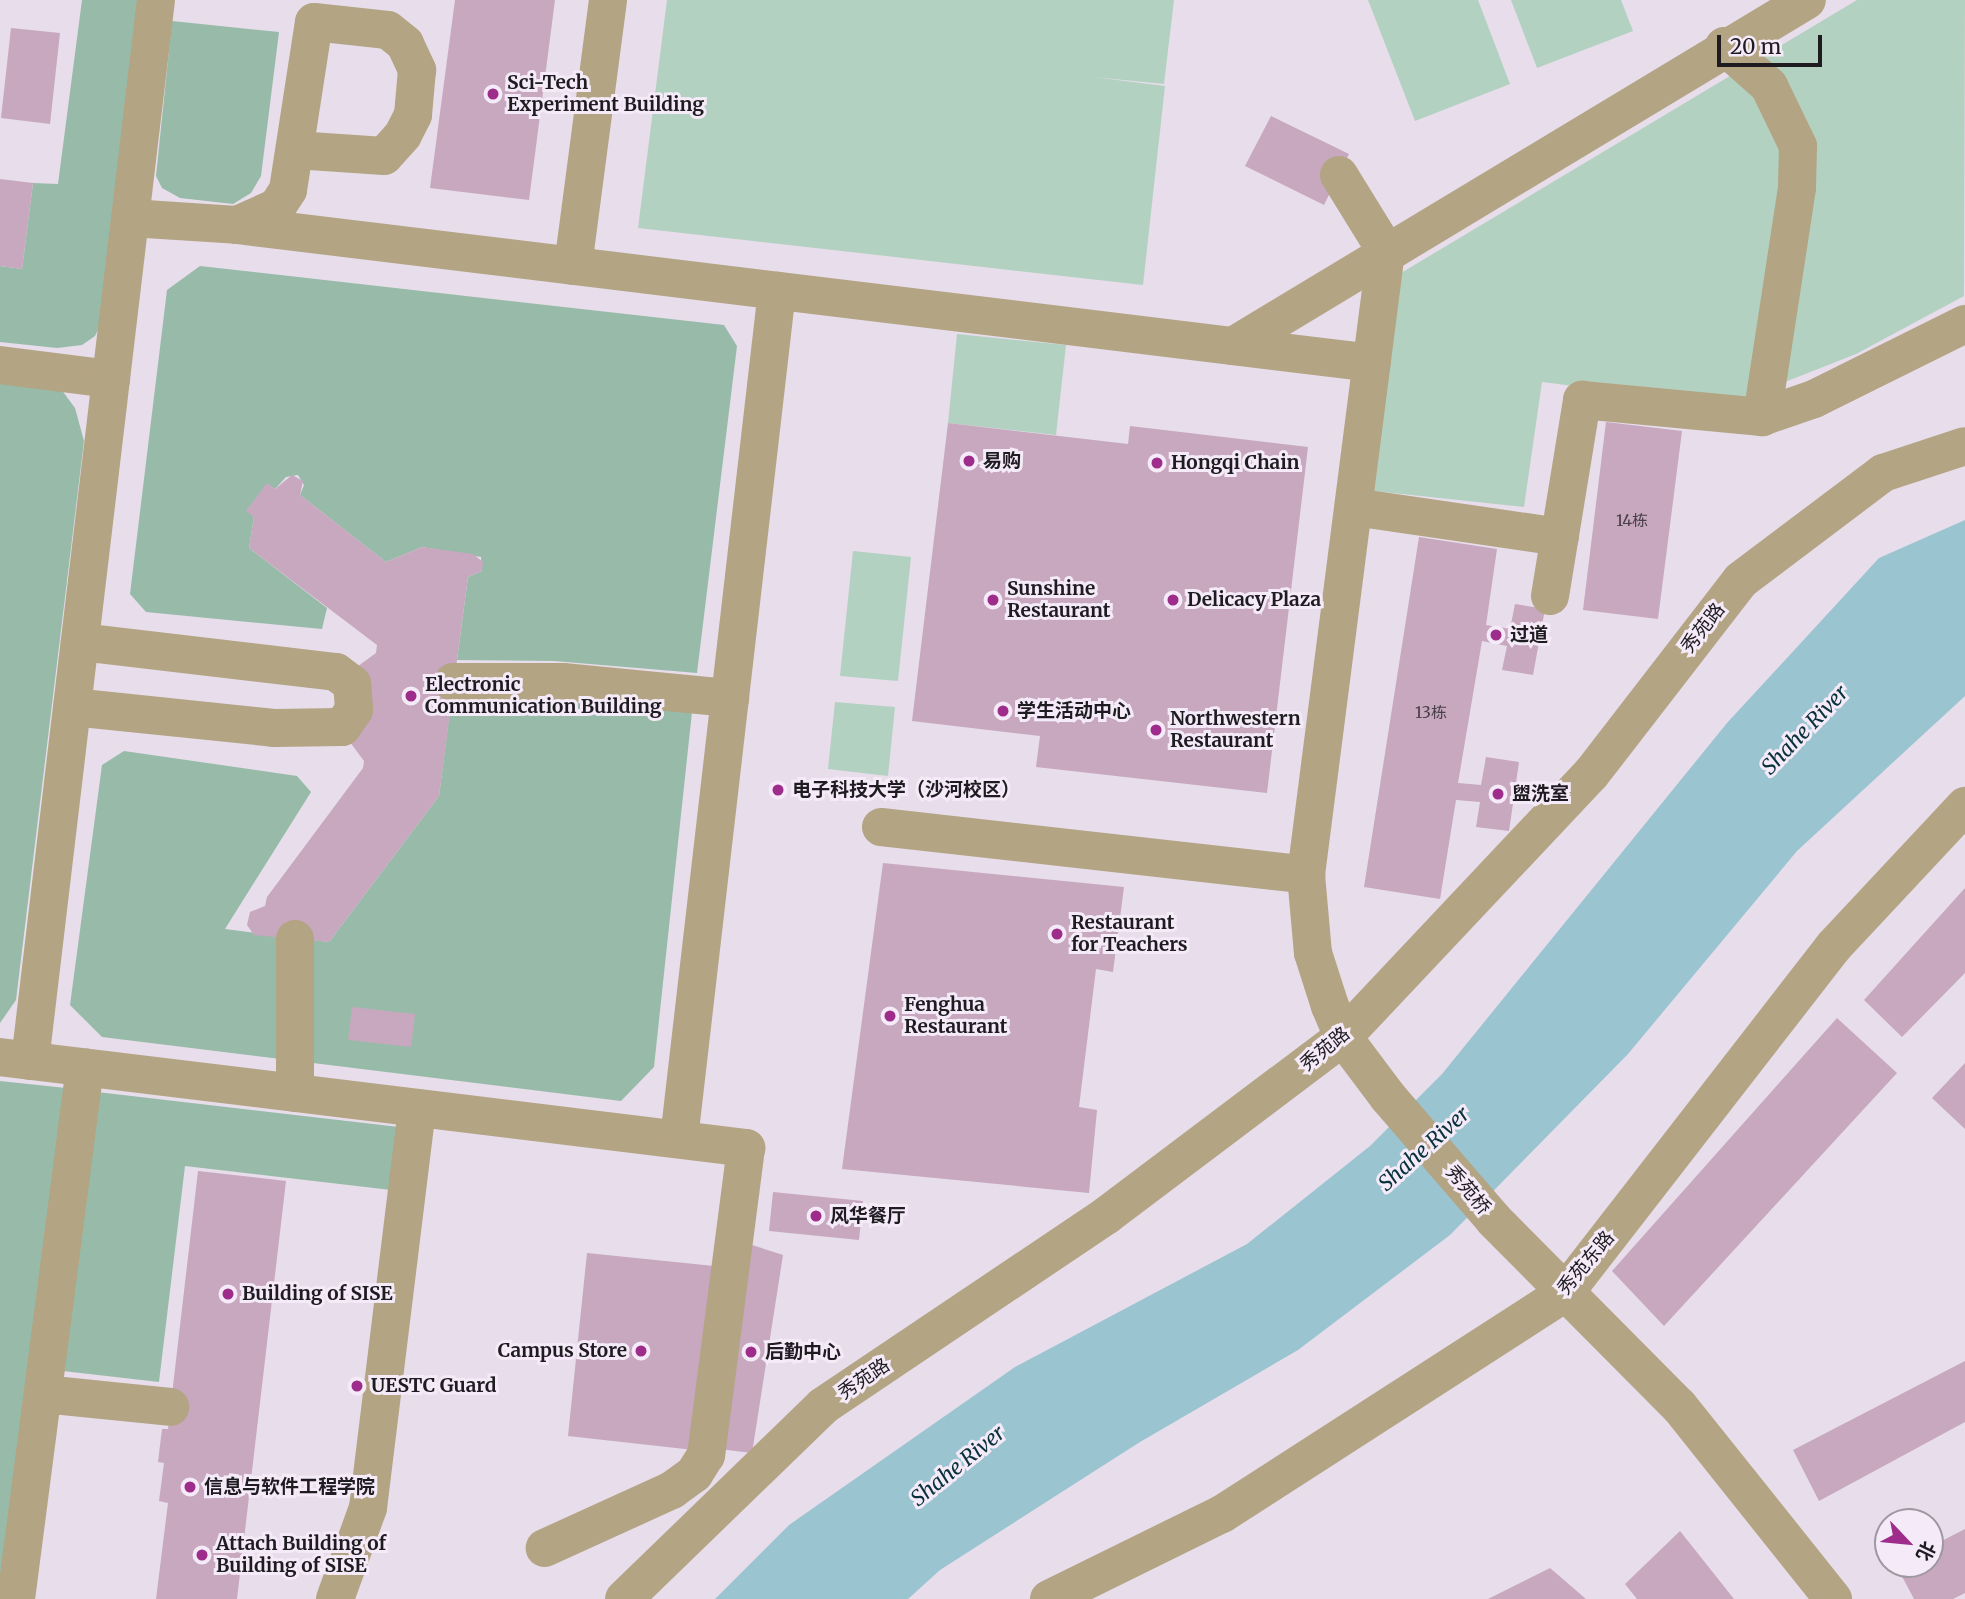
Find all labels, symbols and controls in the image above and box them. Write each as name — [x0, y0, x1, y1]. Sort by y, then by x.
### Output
scale bar — [1720, 21, 1825, 65]
text: 20 m — [1730, 33, 1781, 60]
place label: Sci-Tech Experiment Building — [507, 72, 704, 116]
marker: Sci-Tech Experiment Building — [485, 86, 501, 102]
place label: 易购 — [983, 450, 1021, 472]
place label: Hongqi Chain — [1171, 452, 1299, 474]
marker: 易购 — [961, 453, 977, 469]
marker: Hongqi Chain — [1149, 455, 1165, 471]
house number: 14栋 — [1616, 510, 1648, 530]
place label: Sunshine Restaurant — [1007, 578, 1110, 622]
place label: Delicacy Plaza — [1187, 589, 1321, 611]
marker: Sunshine Restaurant — [985, 592, 1001, 608]
marker: Delicacy Plaza — [1165, 592, 1181, 608]
street label: 秀苑路 — [1676, 599, 1730, 657]
place label: 过道 — [1510, 624, 1548, 646]
marker: 过道 — [1488, 627, 1504, 643]
place label: Electronic Communication Building — [425, 674, 662, 718]
water label: Shahe River — [1757, 680, 1853, 780]
marker: Electronic Communication Building — [403, 688, 419, 704]
place label: 学生活动中心 — [1017, 700, 1131, 722]
house number: 13栋 — [1415, 702, 1447, 722]
marker: 学生活动中心 — [995, 703, 1011, 719]
place label: Northwestern Restaurant — [1170, 708, 1301, 752]
marker: Northwestern Restaurant — [1148, 722, 1164, 738]
place label: 电子科技大学（沙河校区） — [792, 779, 1020, 801]
marker: 电子科技大学（沙河校区） — [770, 782, 786, 798]
place label: 盥洗室 — [1512, 783, 1569, 805]
marker: 盥洗室 — [1490, 786, 1506, 802]
place label: Restaurant for Teachers — [1071, 912, 1188, 956]
marker: Restaurant for Teachers — [1049, 926, 1065, 942]
place label: Fenghua Restaurant — [904, 994, 1007, 1038]
marker: Fenghua Restaurant — [882, 1008, 898, 1024]
street label: 秀苑路 — [1296, 1022, 1354, 1076]
water label: Shahe River — [1373, 1102, 1475, 1196]
street label: 秀苑桥 — [1441, 1161, 1495, 1219]
place label: 风华餐厅 — [830, 1205, 906, 1227]
marker: 风华餐厅 — [808, 1208, 824, 1224]
street label: 秀苑东路 — [1553, 1227, 1619, 1299]
place label: Building of SISE — [242, 1283, 393, 1305]
marker: Building of SISE — [220, 1286, 236, 1302]
place label: Campus Store — [498, 1340, 627, 1362]
place label: 后勤中心 — [765, 1341, 841, 1363]
marker: Campus Store — [633, 1343, 649, 1359]
marker: 后勤中心 — [743, 1344, 759, 1360]
street label: 秀苑路 — [834, 1354, 894, 1404]
place label: UESTC Guard — [371, 1375, 496, 1397]
marker: UESTC Guard — [349, 1378, 365, 1394]
water label: Shahe River — [906, 1421, 1010, 1511]
place label: 信息与软件工程学院 — [204, 1476, 375, 1498]
marker: 信息与软件工程学院 — [182, 1479, 198, 1495]
north arrow — [1874, 1508, 1944, 1578]
place label: Attach Building of Building of SISE — [216, 1533, 386, 1577]
text: 北 — [1911, 1538, 1941, 1565]
marker: Attach Building of Building of SISE — [194, 1547, 210, 1563]

